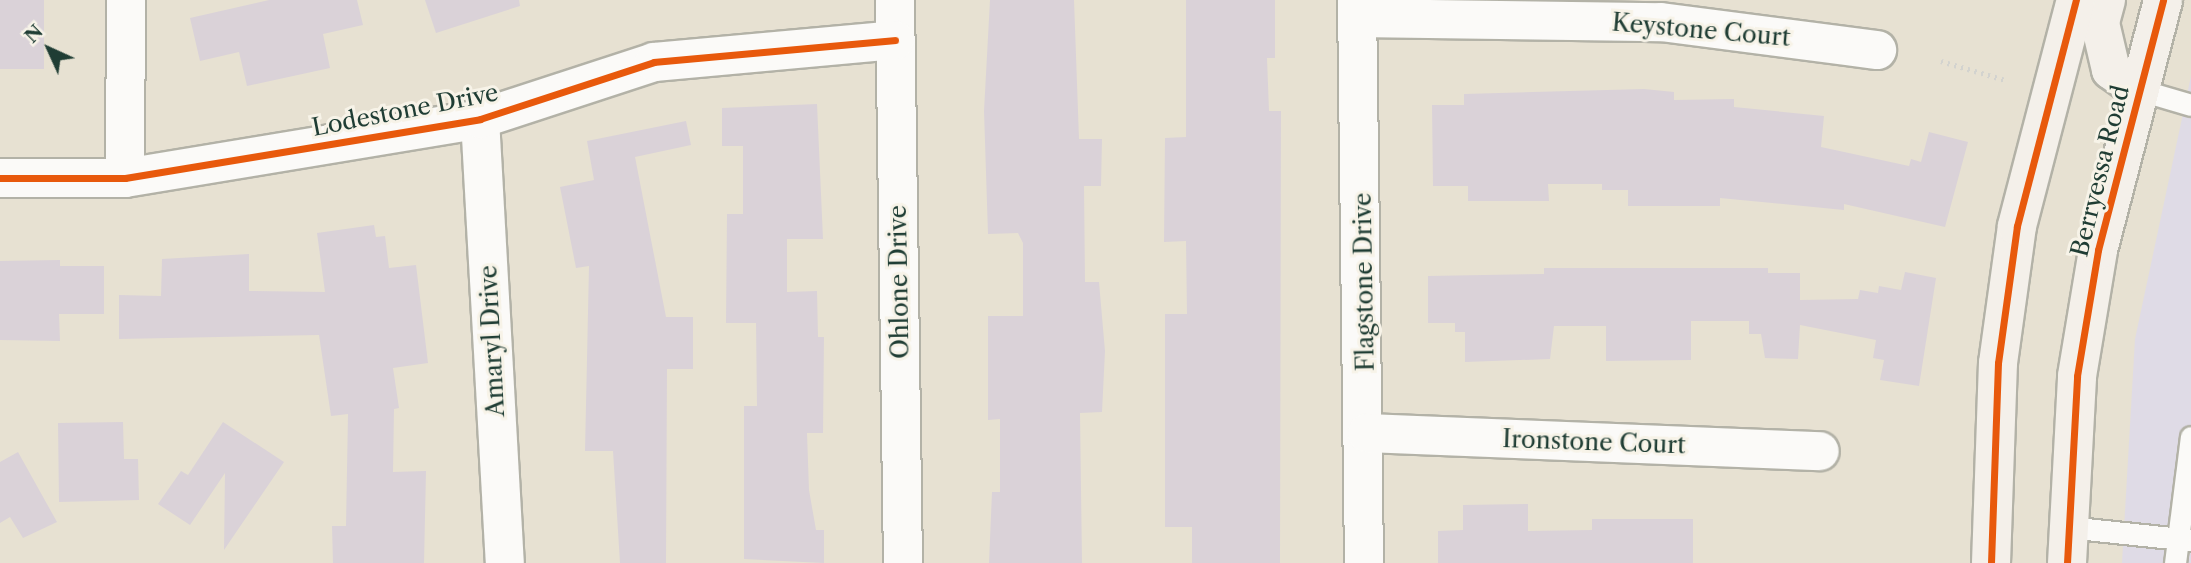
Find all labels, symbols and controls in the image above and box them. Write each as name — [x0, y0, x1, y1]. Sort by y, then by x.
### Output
street label: Keystone Court — [1611, 8, 1791, 52]
north arrow — [14, 14, 84, 84]
text: N — [20, 20, 48, 48]
street label: Lodestone Drive — [309, 78, 501, 142]
street label: Berryessa Road — [2065, 82, 2135, 260]
street label: Flagstone Drive — [1348, 192, 1380, 372]
street label: Ohlone Drive — [883, 205, 915, 359]
street label: Amaryl Drive — [474, 264, 510, 418]
street label: Ironstone Court — [1502, 424, 1686, 460]

